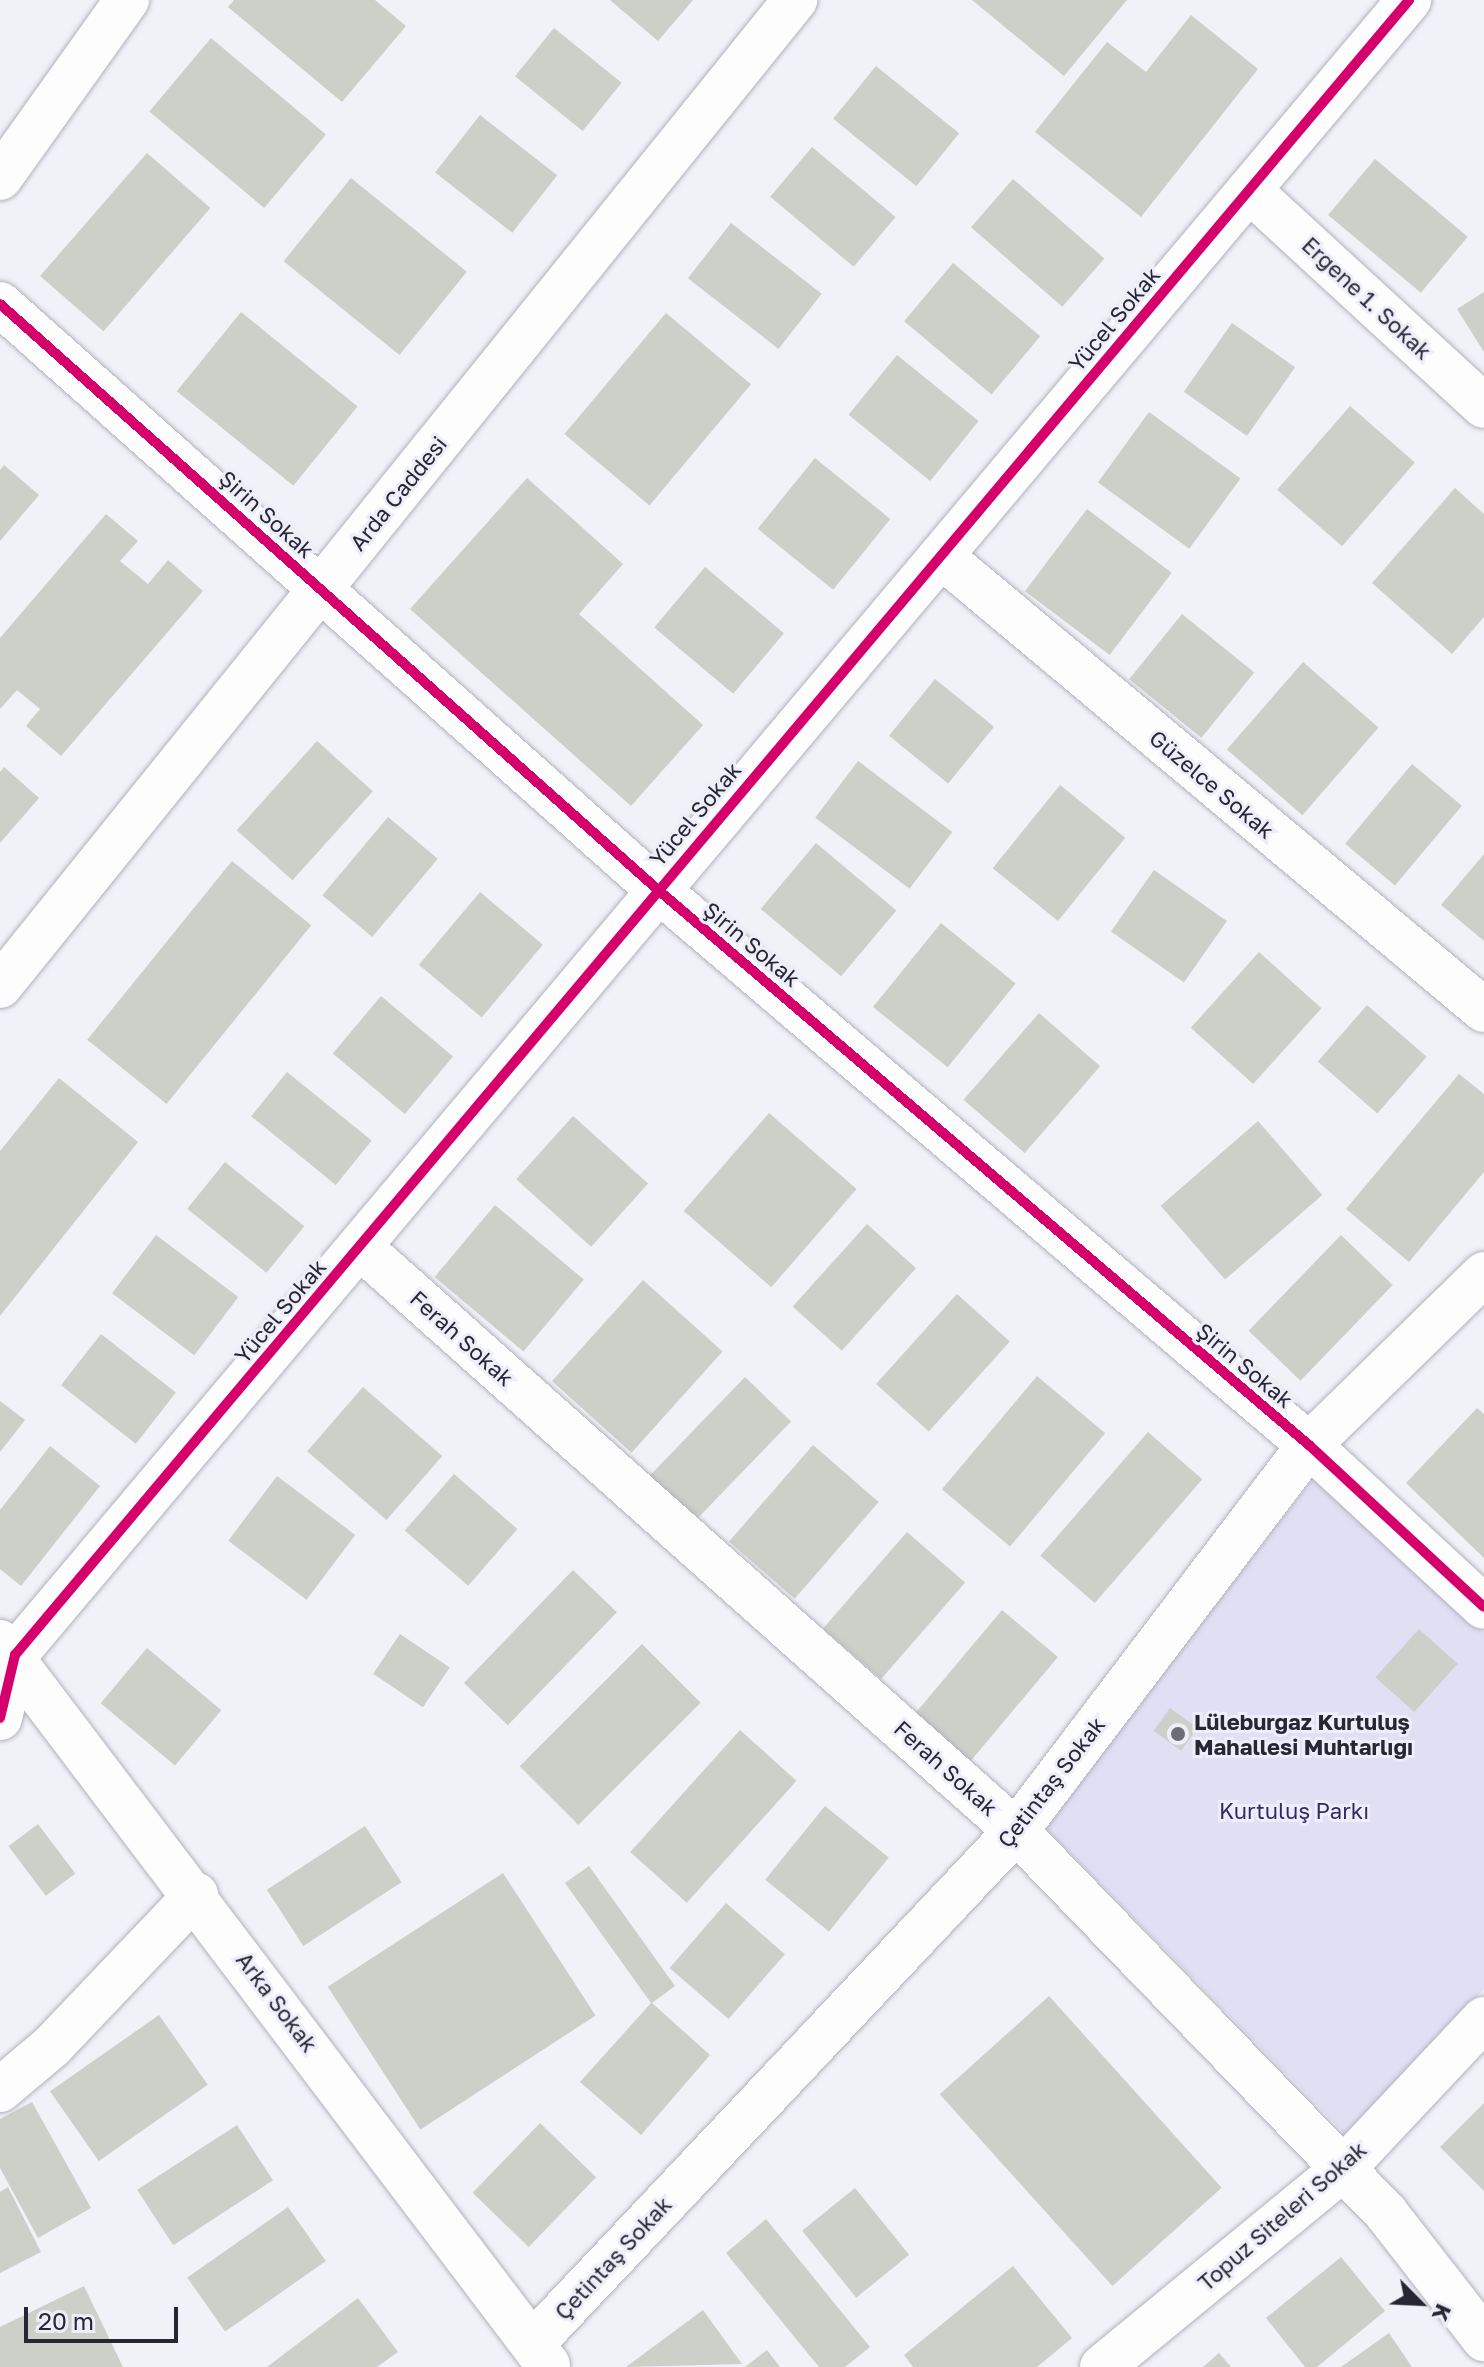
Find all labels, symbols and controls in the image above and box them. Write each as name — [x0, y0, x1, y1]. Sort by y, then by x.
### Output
street label: Ergene 1. Sokak — [1297, 231, 1437, 365]
street label: Yücel Sokak — [1063, 262, 1165, 376]
street label: Arda Caddesi — [344, 431, 452, 555]
street label: Şirin Sokak — [214, 465, 320, 563]
street label: Güzelce Sokak — [1144, 724, 1280, 844]
street label: Yücel Sokak — [644, 757, 746, 871]
street label: Şirin Sokak — [698, 896, 806, 992]
street label: Yücel Sokak — [229, 1254, 331, 1368]
street label: Ferah Sokak — [405, 1285, 519, 1391]
street label: Şirin Sokak — [1191, 1317, 1299, 1413]
place label: Lüleburgaz Kurtuluş Mahallesi Muhtarlığı — [1194, 1708, 1413, 1760]
street label: Çetintaş Sokak — [992, 1711, 1110, 1853]
street label: Ferah Sokak — [889, 1715, 1003, 1821]
marker: Lüleburgaz Kurtuluş Mahallesi Muhtarlığı — [1169, 1725, 1187, 1743]
park label: Kurtuluş Parkı — [1219, 1798, 1369, 1824]
street label: Arka Sokak — [231, 1947, 323, 2057]
street label: Topuz Siteleri Sokak — [1193, 2136, 1371, 2296]
street label: Çetintaş Sokak — [549, 2191, 677, 2325]
north arrow — [1380, 2263, 1460, 2343]
scale bar — [28, 2291, 182, 2341]
text: K — [1427, 2300, 1458, 2326]
text: 20 m — [38, 2306, 94, 2335]

